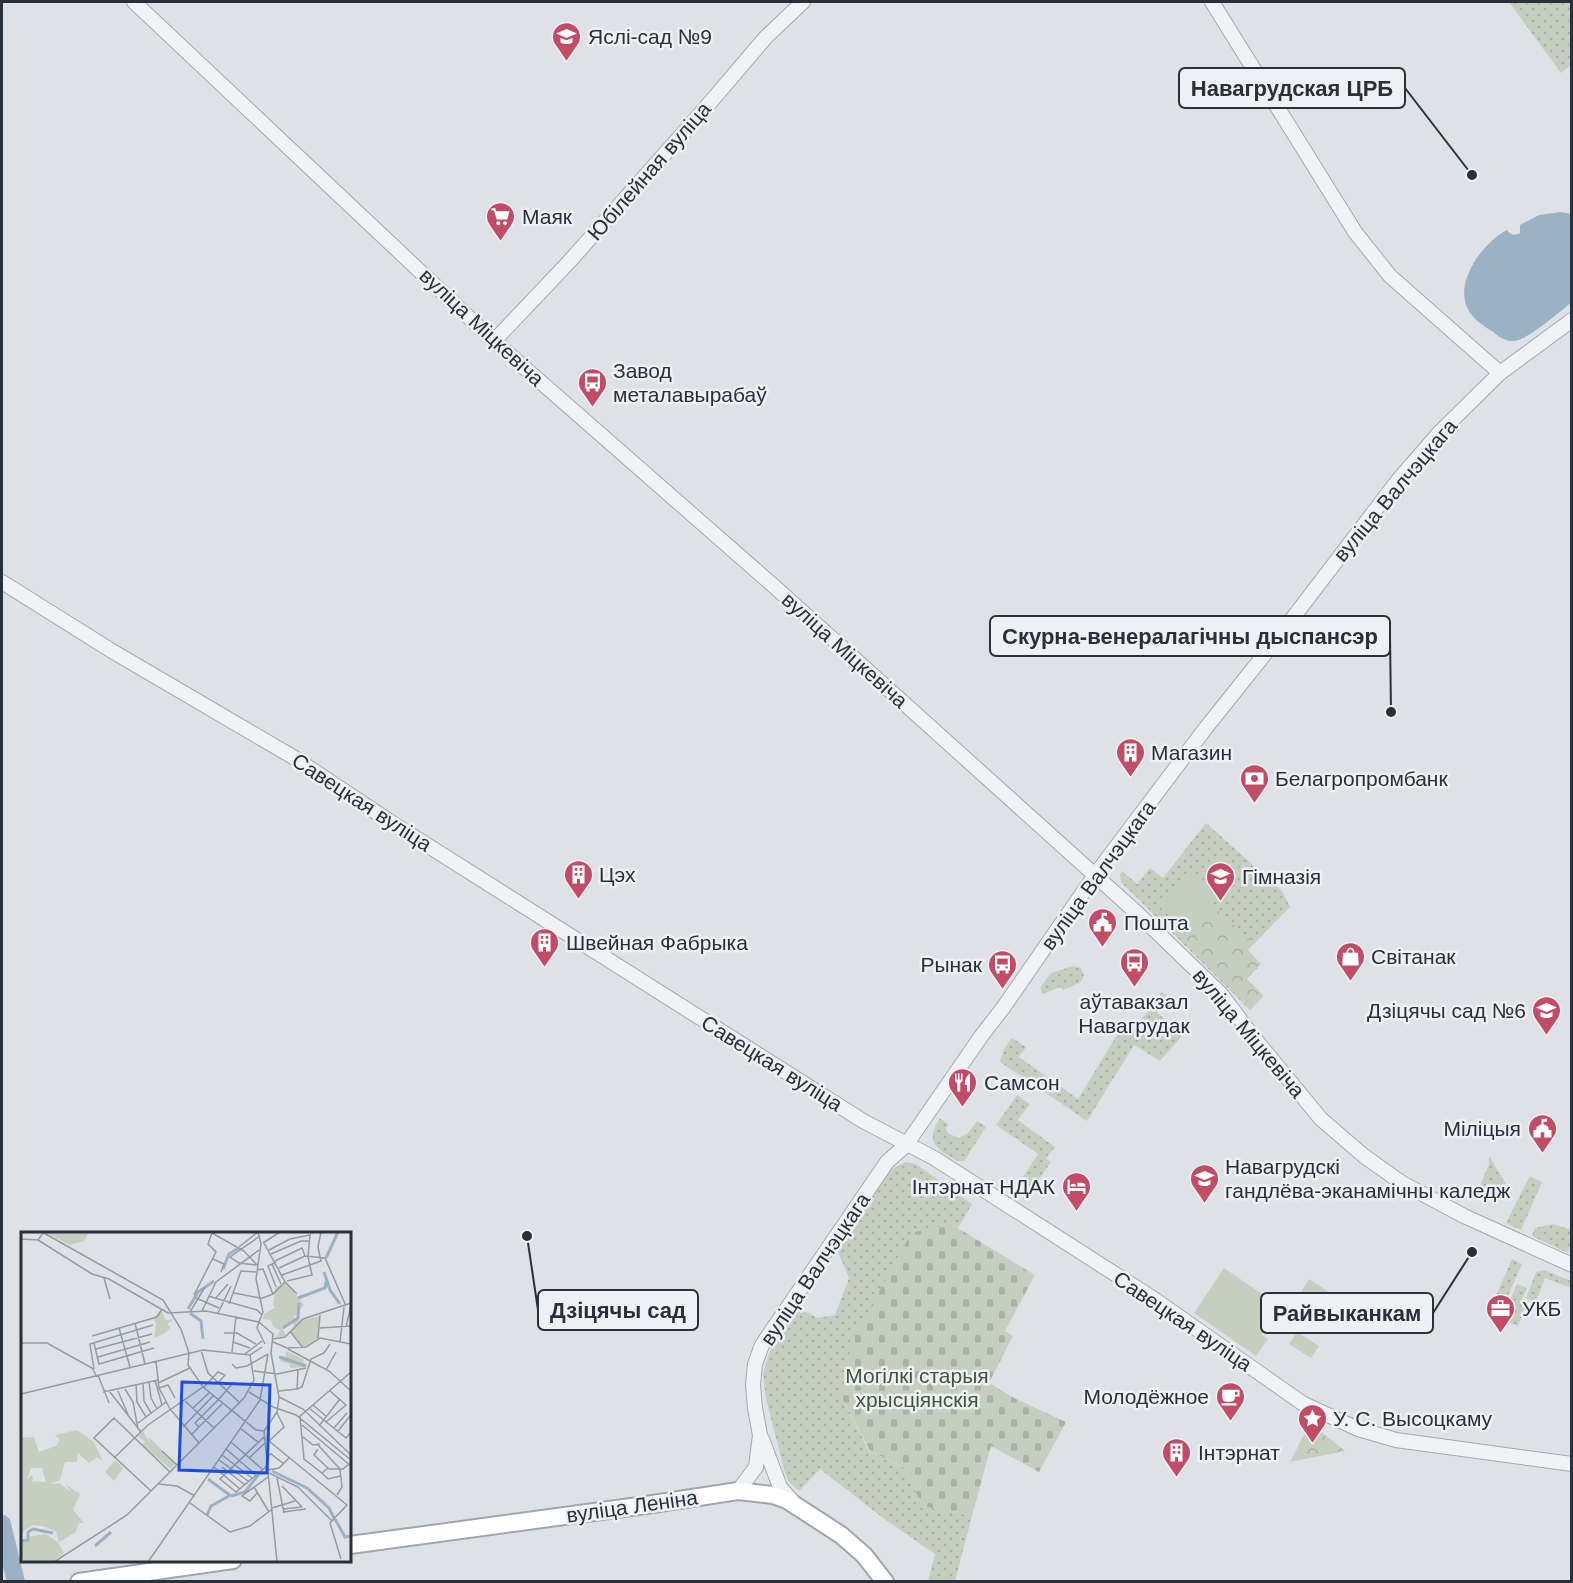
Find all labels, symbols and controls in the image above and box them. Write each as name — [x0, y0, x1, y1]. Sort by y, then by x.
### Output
school or university icon: Яслі-сад №9 — [551, 20, 583, 62]
place label: Яслі-сад №9 — [588, 25, 712, 48]
callout: Навагрудская ЦРБ — [1179, 68, 1405, 108]
text: Навагрудская ЦРБ — [1191, 76, 1393, 101]
street label: Юбілейная вуліца — [583, 97, 715, 245]
supermarket icon: Маяк — [485, 200, 517, 242]
place label: Маяк — [522, 205, 573, 228]
street label: вуліца Міцкевіча — [415, 264, 549, 391]
place label: Завод металавырабаў — [613, 359, 767, 406]
bus stop icon: Завод металавырабаў — [576, 366, 608, 408]
street label: вуліца Валчэцкага — [1329, 414, 1461, 566]
street label: вуліца Міцкевіча — [778, 588, 913, 713]
callout: Скурна-венералагічны дыспансэр — [990, 616, 1390, 656]
text: Скурна-венералагічны дыспансэр — [1002, 624, 1378, 649]
building icon: Магазин — [1114, 736, 1146, 778]
place label: Магазин — [1151, 741, 1232, 764]
street label: Савецкая вуліца — [288, 748, 436, 856]
bank icon: Белагропромбанк — [1238, 762, 1270, 804]
place label: Белагропромбанк — [1275, 767, 1448, 790]
street label: вуліца Валчэцкага — [1036, 796, 1160, 954]
building icon: Цэх — [562, 858, 594, 900]
school or university icon: Гімназія — [1205, 860, 1237, 902]
place label: Цэх — [599, 863, 636, 886]
place label: Гімназія — [1242, 865, 1321, 888]
public building icon: Пошта — [1087, 906, 1119, 948]
place label: Пошта — [1124, 911, 1189, 934]
building icon: Швейная Фабрыка — [529, 926, 561, 968]
place label: Швейная Фабрыка — [566, 931, 748, 954]
shop icon: Світанак — [1334, 940, 1366, 982]
place label: Світанак — [1371, 945, 1456, 968]
bus stop icon: аўтавакзал Навагрудак — [1118, 946, 1150, 988]
bus stop icon: Рынак — [987, 948, 1019, 990]
place label: Рынак — [920, 953, 983, 976]
street label: вуліца Міцкевіча — [1188, 964, 1310, 1102]
place label: аўтавакзал Навагрудак — [1078, 990, 1191, 1037]
school or university icon: Дзіцячы сад №6 — [1531, 994, 1563, 1036]
place label: Дзіцячы сад №6 — [1367, 999, 1526, 1022]
street label: Савецкая вуліца — [697, 1010, 847, 1116]
restaurant icon: Самсон — [947, 1066, 979, 1108]
place label: Самсон — [984, 1071, 1060, 1094]
public building icon: Міліцыя — [1526, 1112, 1558, 1154]
place label: Міліцыя — [1443, 1117, 1521, 1140]
place label: Навагрудскі гандлёва-эканамічны каледж — [1225, 1155, 1510, 1202]
school or university icon: Навагрудскі гандлёва-эканамічны каледж — [1188, 1162, 1220, 1204]
hotel icon: Інтэрнат НДАК — [1060, 1170, 1092, 1212]
place label: Інтэрнат НДАК — [912, 1175, 1056, 1198]
street label: вуліца Валчэцкага — [756, 1188, 875, 1349]
inset map — [21, 1232, 351, 1562]
street label: Савецкая вуліца — [1110, 1266, 1257, 1376]
callout: Дзіцячы сад — [538, 1290, 698, 1330]
office icon: УКБ — [1485, 1292, 1517, 1334]
callout: Райвыканкам — [1261, 1293, 1433, 1333]
place label: УКБ — [1522, 1297, 1561, 1320]
text: Дзіцячы сад — [550, 1298, 686, 1323]
text: Райвыканкам — [1273, 1301, 1421, 1326]
park label: Могілкі старыя хрысціянскія — [845, 1364, 989, 1411]
cafe icon: Молодёжное — [1214, 1380, 1246, 1422]
place label: Молодёжное — [1083, 1385, 1209, 1408]
place icon: У. С. Высоцкаму — [1296, 1402, 1328, 1444]
place label: У. С. Высоцкаму — [1333, 1407, 1493, 1430]
building icon: Інтэрнат — [1161, 1436, 1193, 1478]
place label: Інтэрнат — [1198, 1441, 1280, 1464]
street label: вуліца Леніна — [565, 1485, 699, 1527]

